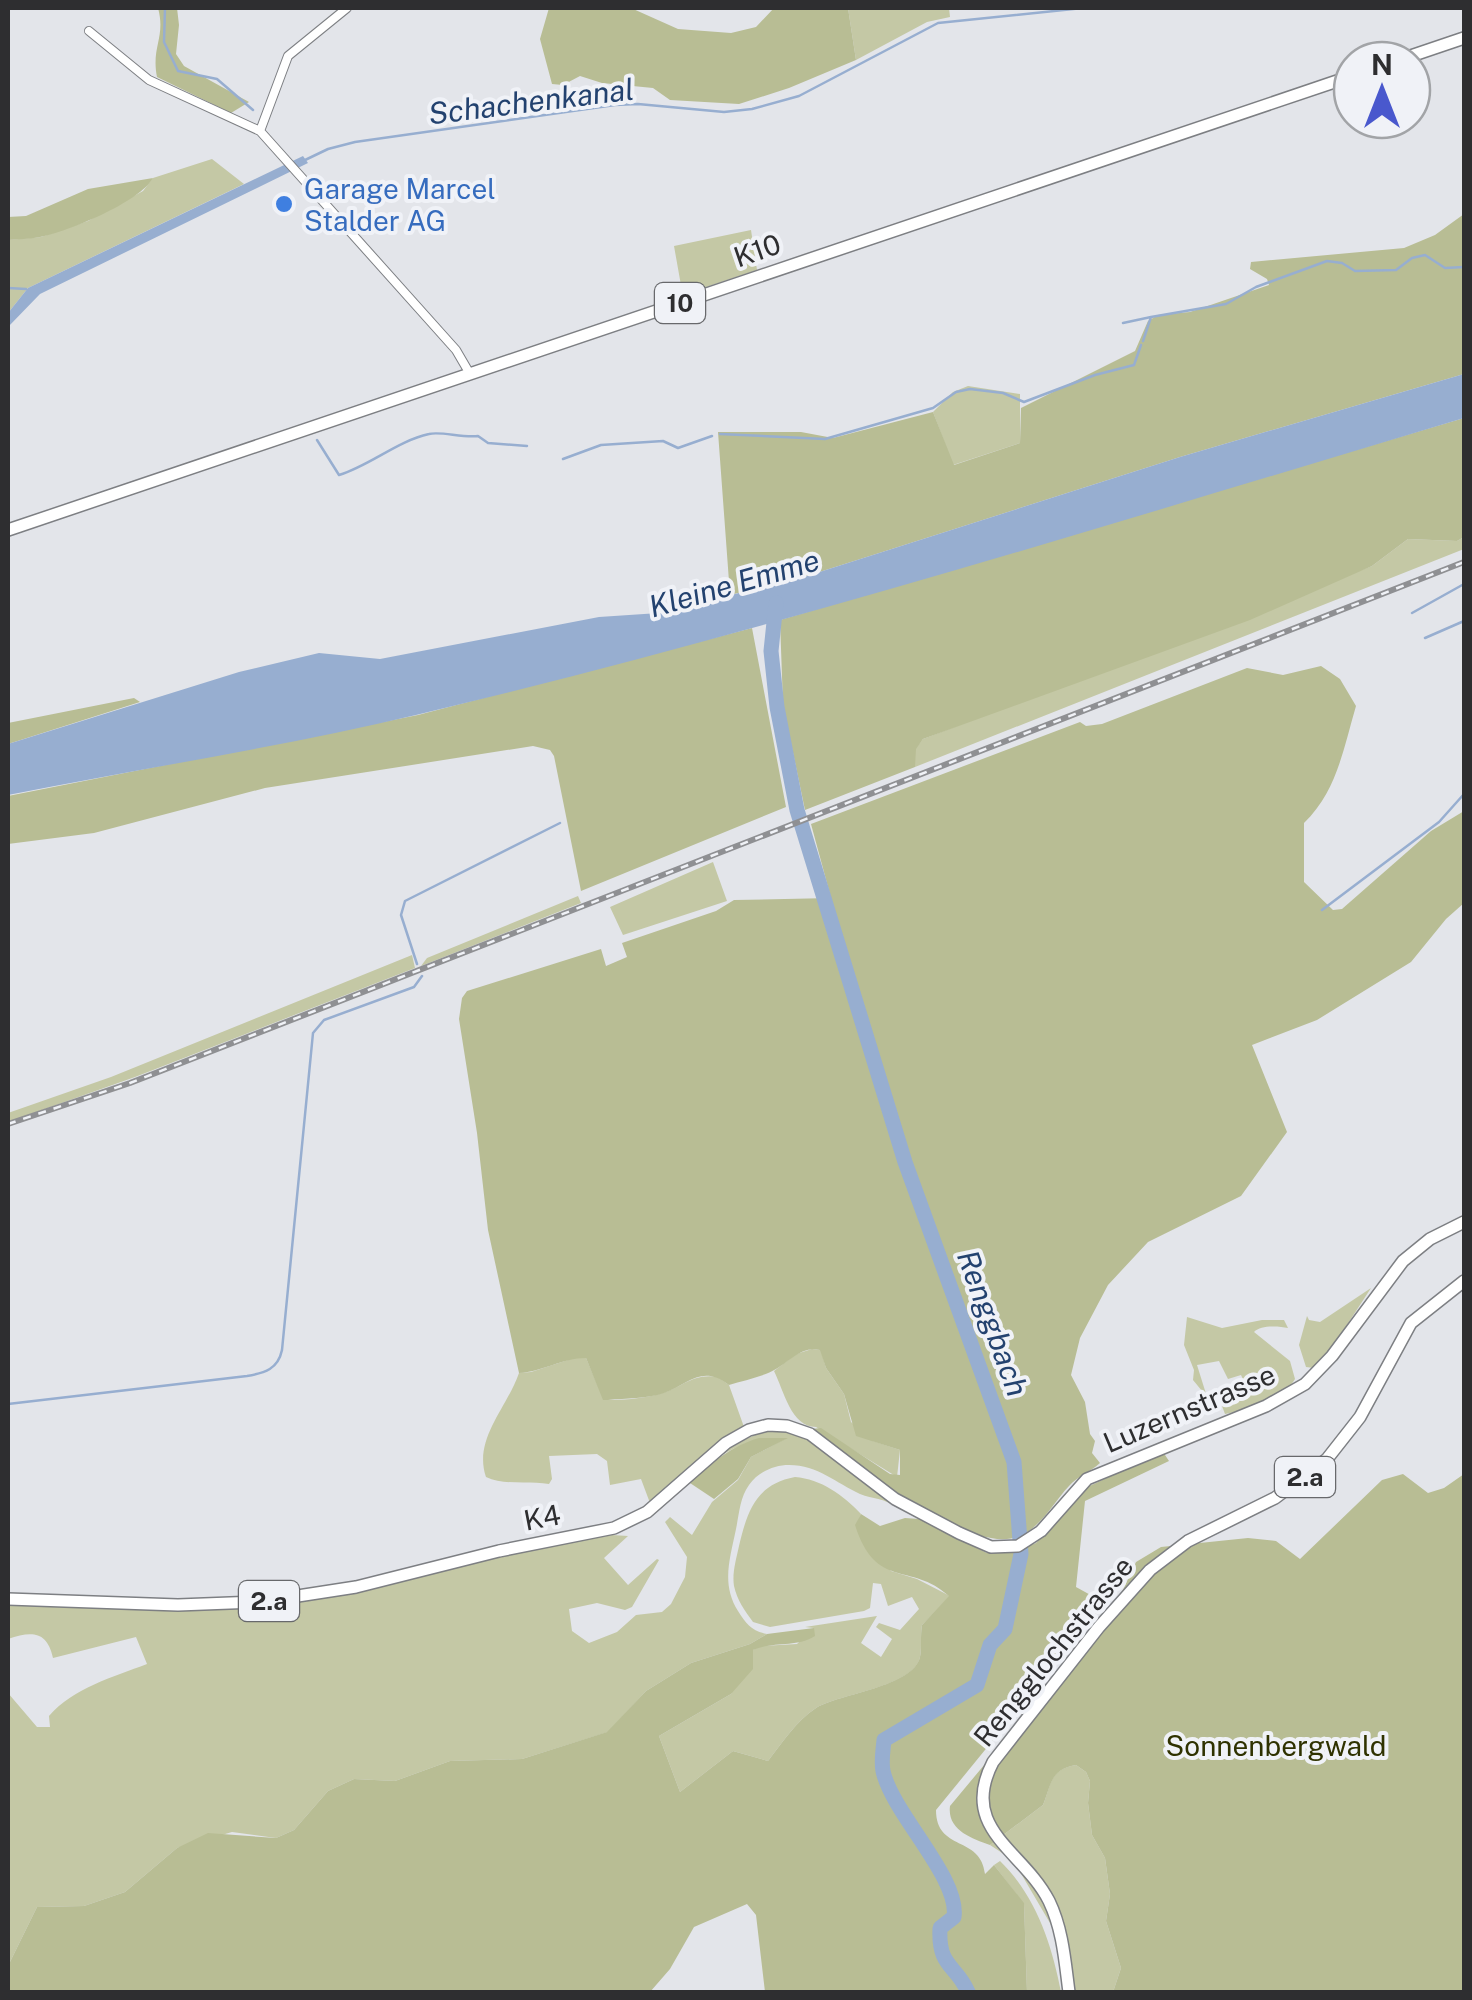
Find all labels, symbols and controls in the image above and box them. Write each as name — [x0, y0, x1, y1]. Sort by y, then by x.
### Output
north arrow — [1332, 40, 1432, 140]
text: N — [1371, 48, 1393, 81]
water label: Schachenkanal — [426, 71, 636, 131]
place label: Garage Marcel Stalder AG — [304, 172, 496, 237]
marker: Garage Marcel Stalder AG — [273, 193, 295, 215]
street label: K10 — [729, 227, 785, 273]
road number: 10 — [655, 283, 705, 323]
water label: Kleine Emme — [645, 541, 823, 625]
water label: Renggbach — [950, 1245, 1036, 1401]
street label: Luzernstrasse — [1098, 1357, 1280, 1459]
road number: 2.a — [1275, 1457, 1335, 1497]
street label: K4 — [521, 1497, 563, 1537]
street label: Rengglochstrasse — [966, 1550, 1140, 1752]
road number: 2.a — [239, 1581, 299, 1621]
park label: Sonnenbergwald — [1166, 1729, 1386, 1762]

